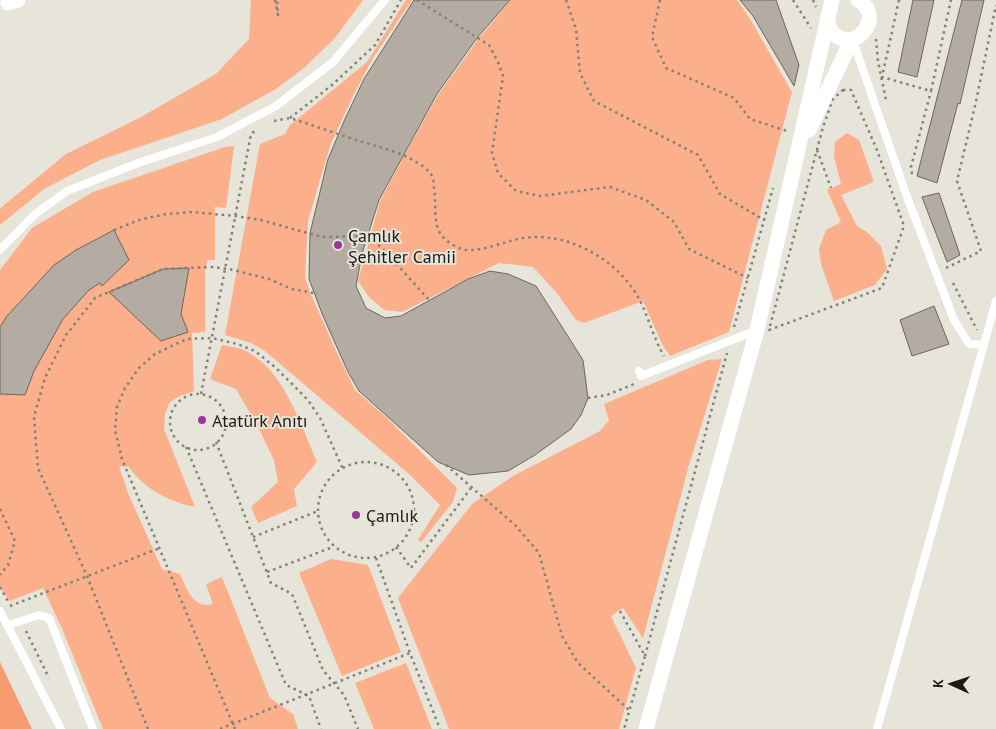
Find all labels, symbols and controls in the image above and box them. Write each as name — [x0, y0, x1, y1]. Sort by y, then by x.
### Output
place label: Çamlık Şehitler Camii — [348, 224, 456, 268]
marker: Çamlık Şehitler Camii — [332, 239, 344, 251]
place label: Atatürk Anıtı — [212, 409, 308, 432]
marker: Atatürk Anıtı — [196, 414, 208, 426]
place label: Çamlık — [366, 504, 419, 527]
marker: Çamlık — [350, 509, 362, 521]
north arrow — [926, 659, 976, 709]
text: K — [929, 678, 947, 688]

